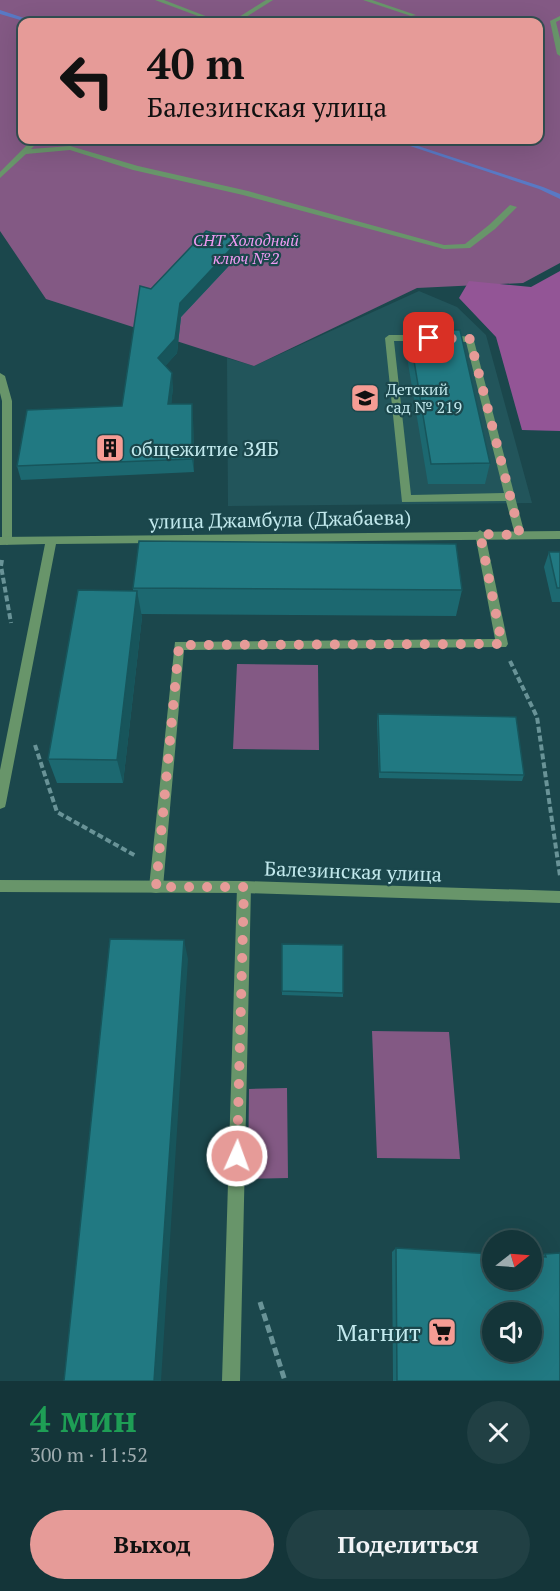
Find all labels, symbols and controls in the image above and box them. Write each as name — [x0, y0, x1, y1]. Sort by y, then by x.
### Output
text: 40 m — [147, 35, 245, 91]
icon: left — [48, 42, 126, 120]
text: Балезинская улица — [147, 89, 387, 125]
park label: СНТ Холодный ключ №2 — [193, 229, 299, 269]
pin — [403, 312, 454, 363]
icon: arrive — [412, 321, 445, 354]
place label: Детский сад № 219 — [386, 378, 462, 418]
school or university icon: Детский сад № 219 — [349, 382, 381, 414]
building icon: общежитие ЗЯБ — [94, 432, 126, 464]
place label: общежитие ЗЯБ — [131, 435, 279, 462]
street label: улица Джамбула (Джабаева) — [148, 503, 411, 535]
street label: Балезинская улица — [264, 854, 442, 888]
position arrow — [205, 1124, 269, 1188]
north arrow — [482, 1230, 542, 1290]
map controls — [482, 1230, 542, 1362]
button: sound — [482, 1302, 542, 1362]
place label: Магнит — [336, 1316, 421, 1348]
supermarket icon: Магнит — [426, 1316, 458, 1348]
text: 4 мин — [30, 1395, 137, 1442]
button: close — [467, 1401, 530, 1464]
text: 300 m · 11:52 — [30, 1441, 148, 1468]
button: Выход — [30, 1510, 274, 1579]
button: Поделиться — [286, 1510, 530, 1579]

